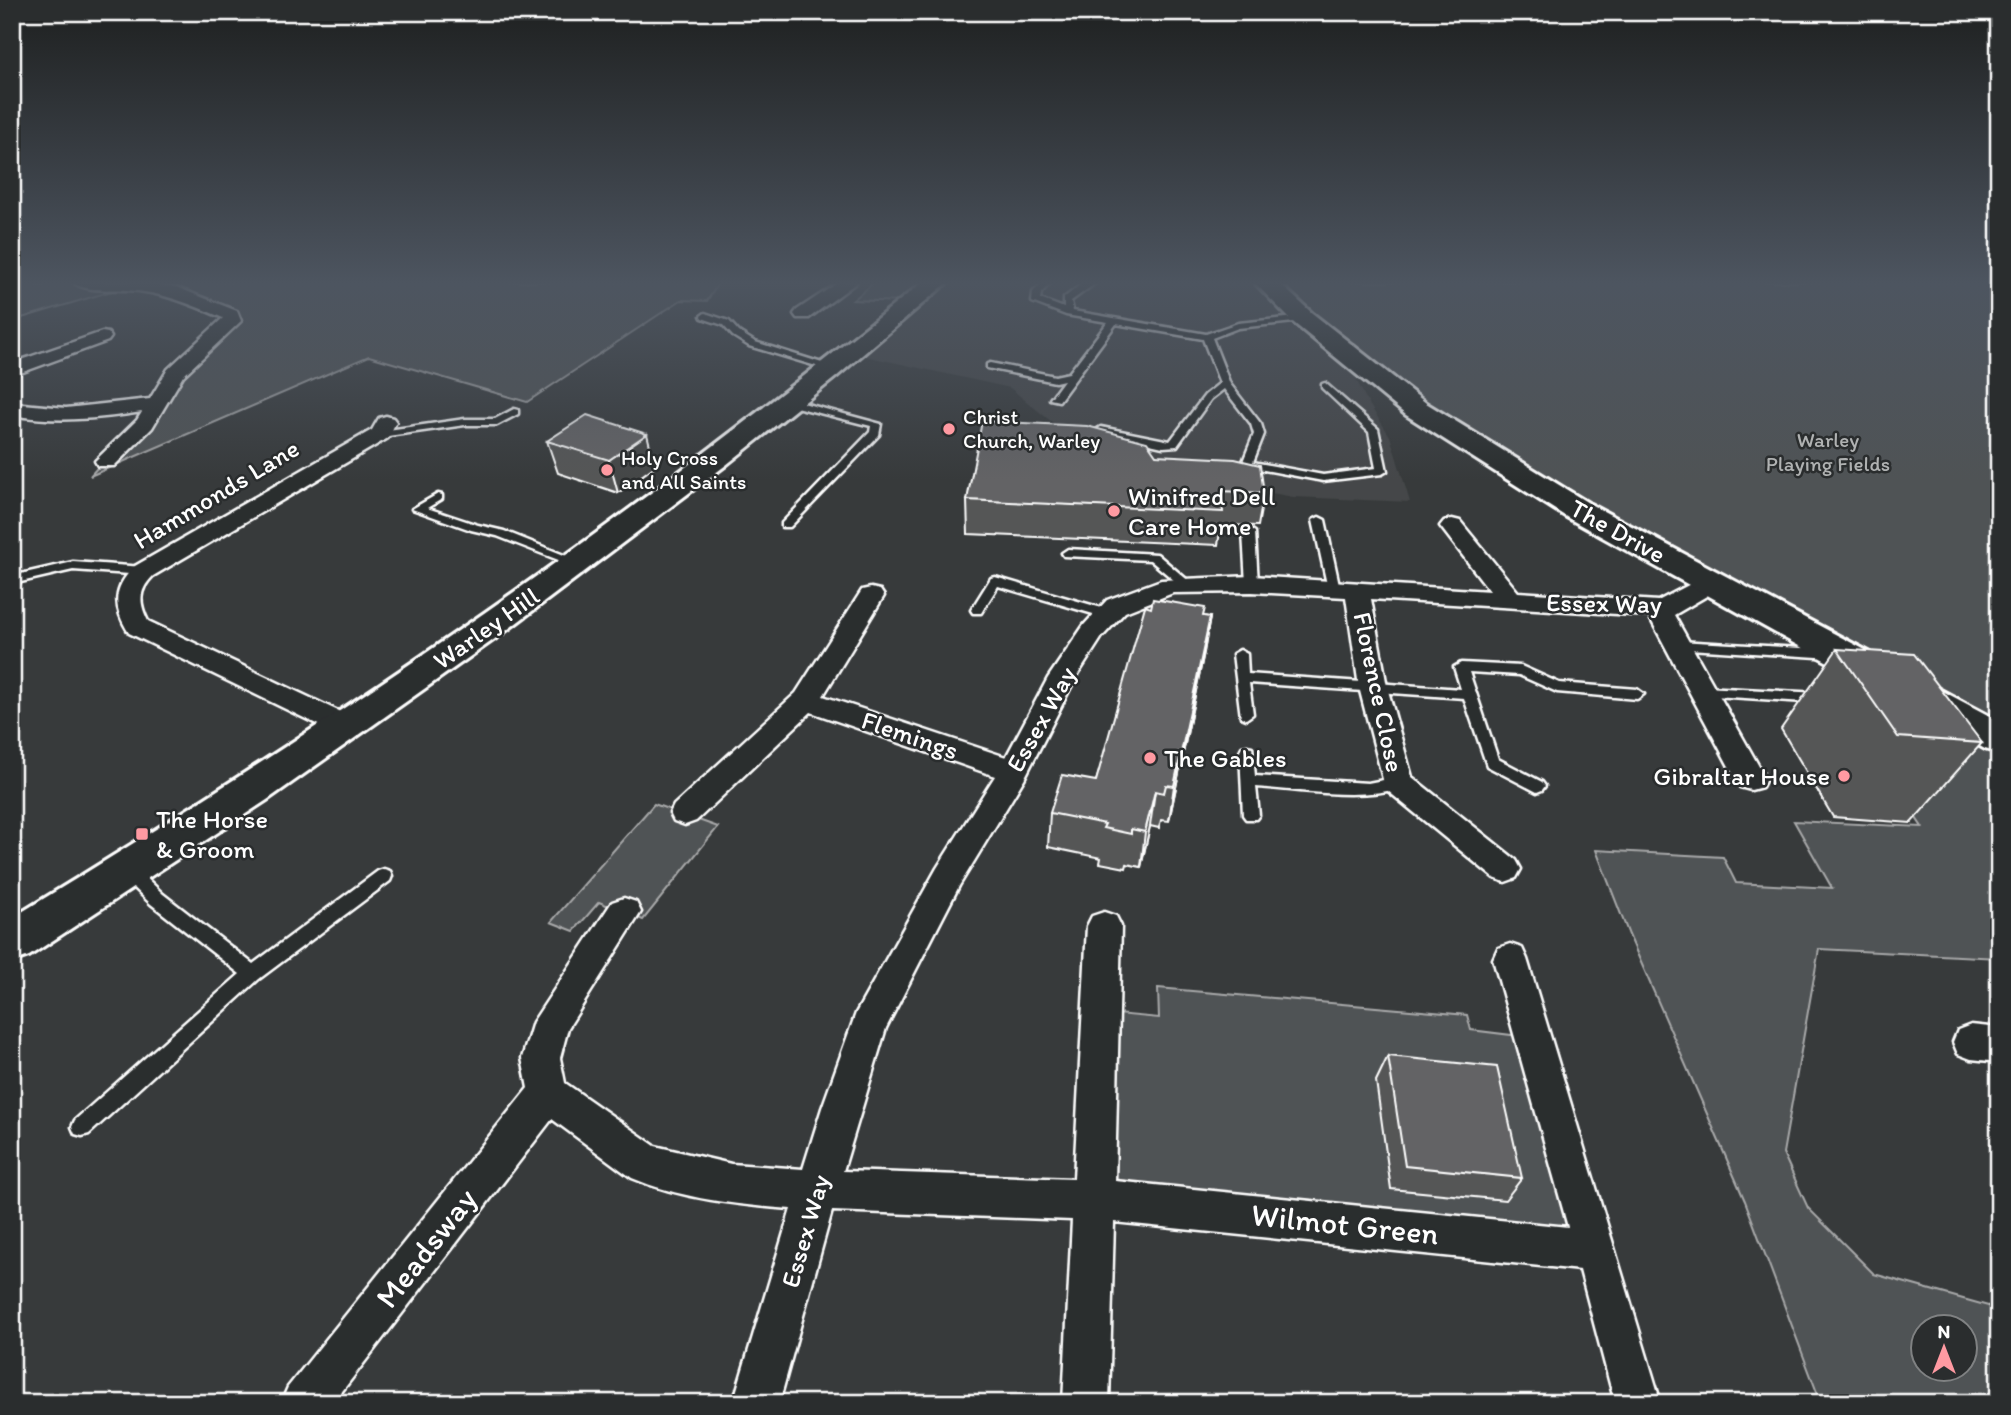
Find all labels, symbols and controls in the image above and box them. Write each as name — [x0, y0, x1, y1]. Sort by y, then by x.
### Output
place label: Christ Church, Warley — [963, 404, 1100, 453]
marker: Christ Church, Warley — [941, 421, 957, 437]
park label: Warley Playing Fields — [1766, 427, 1890, 476]
street label: Hammonds Lane — [127, 432, 305, 556]
place label: Holy Cross and All Saints — [621, 445, 746, 494]
marker: Holy Cross and All Saints — [599, 462, 615, 478]
place label: Winifred Dell Care Home — [1128, 480, 1275, 542]
street label: The Drive — [1565, 492, 1671, 570]
marker: Winifred Dell Care Home — [1106, 503, 1122, 519]
street label: Warley Hill — [427, 580, 545, 676]
street label: Essex Way — [1546, 586, 1662, 620]
street label: Florence Close — [1346, 609, 1412, 775]
street label: Essex Way — [999, 661, 1083, 777]
street label: Flemings — [857, 704, 963, 766]
place label: The Gables — [1164, 742, 1287, 774]
marker: The Gables — [1142, 750, 1158, 766]
place label: Gibraltar House — [1653, 760, 1830, 792]
marker: Gibraltar House — [1836, 768, 1852, 784]
place label: The Horse & Groom — [156, 803, 268, 865]
marker: The Horse & Groom — [134, 826, 150, 842]
street label: Essex Way — [774, 1171, 836, 1291]
street label: Meadsway — [367, 1181, 485, 1315]
street label: Wilmot Green — [1249, 1195, 1441, 1253]
north arrow — [1910, 1314, 1980, 1384]
text: N — [1938, 1320, 1950, 1343]

